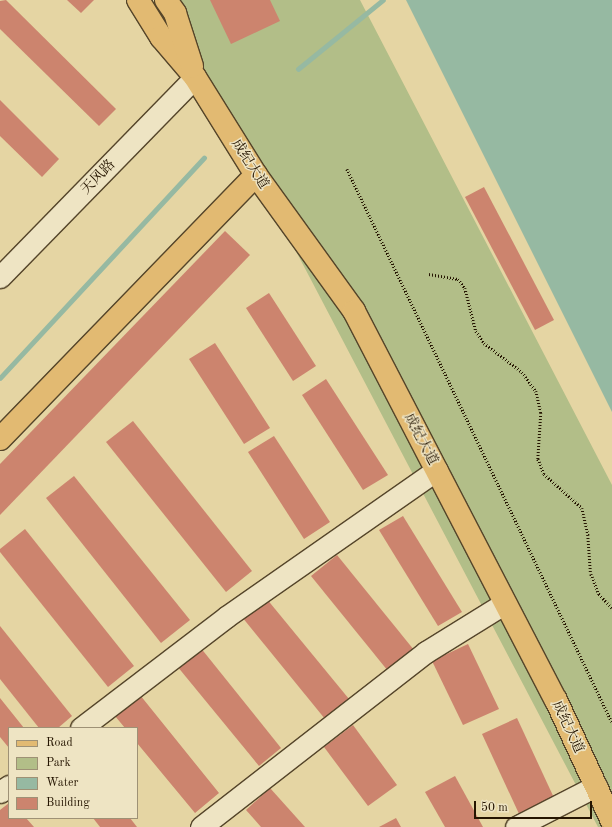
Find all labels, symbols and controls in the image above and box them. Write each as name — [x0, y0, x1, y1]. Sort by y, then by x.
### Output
street label: 成纪大道 — [228, 136, 272, 192]
street label: 天风路 — [77, 156, 119, 198]
street label: 成纪大道 — [400, 410, 442, 468]
street label: 成纪大道 — [549, 698, 587, 756]
legend — [8, 727, 138, 819]
text: Road — [46, 737, 73, 749]
text: Park — [46, 757, 71, 769]
text: Water — [46, 777, 78, 789]
scale bar — [476, 793, 594, 819]
text: Building — [46, 797, 90, 809]
text: 50 m — [481, 802, 508, 814]

